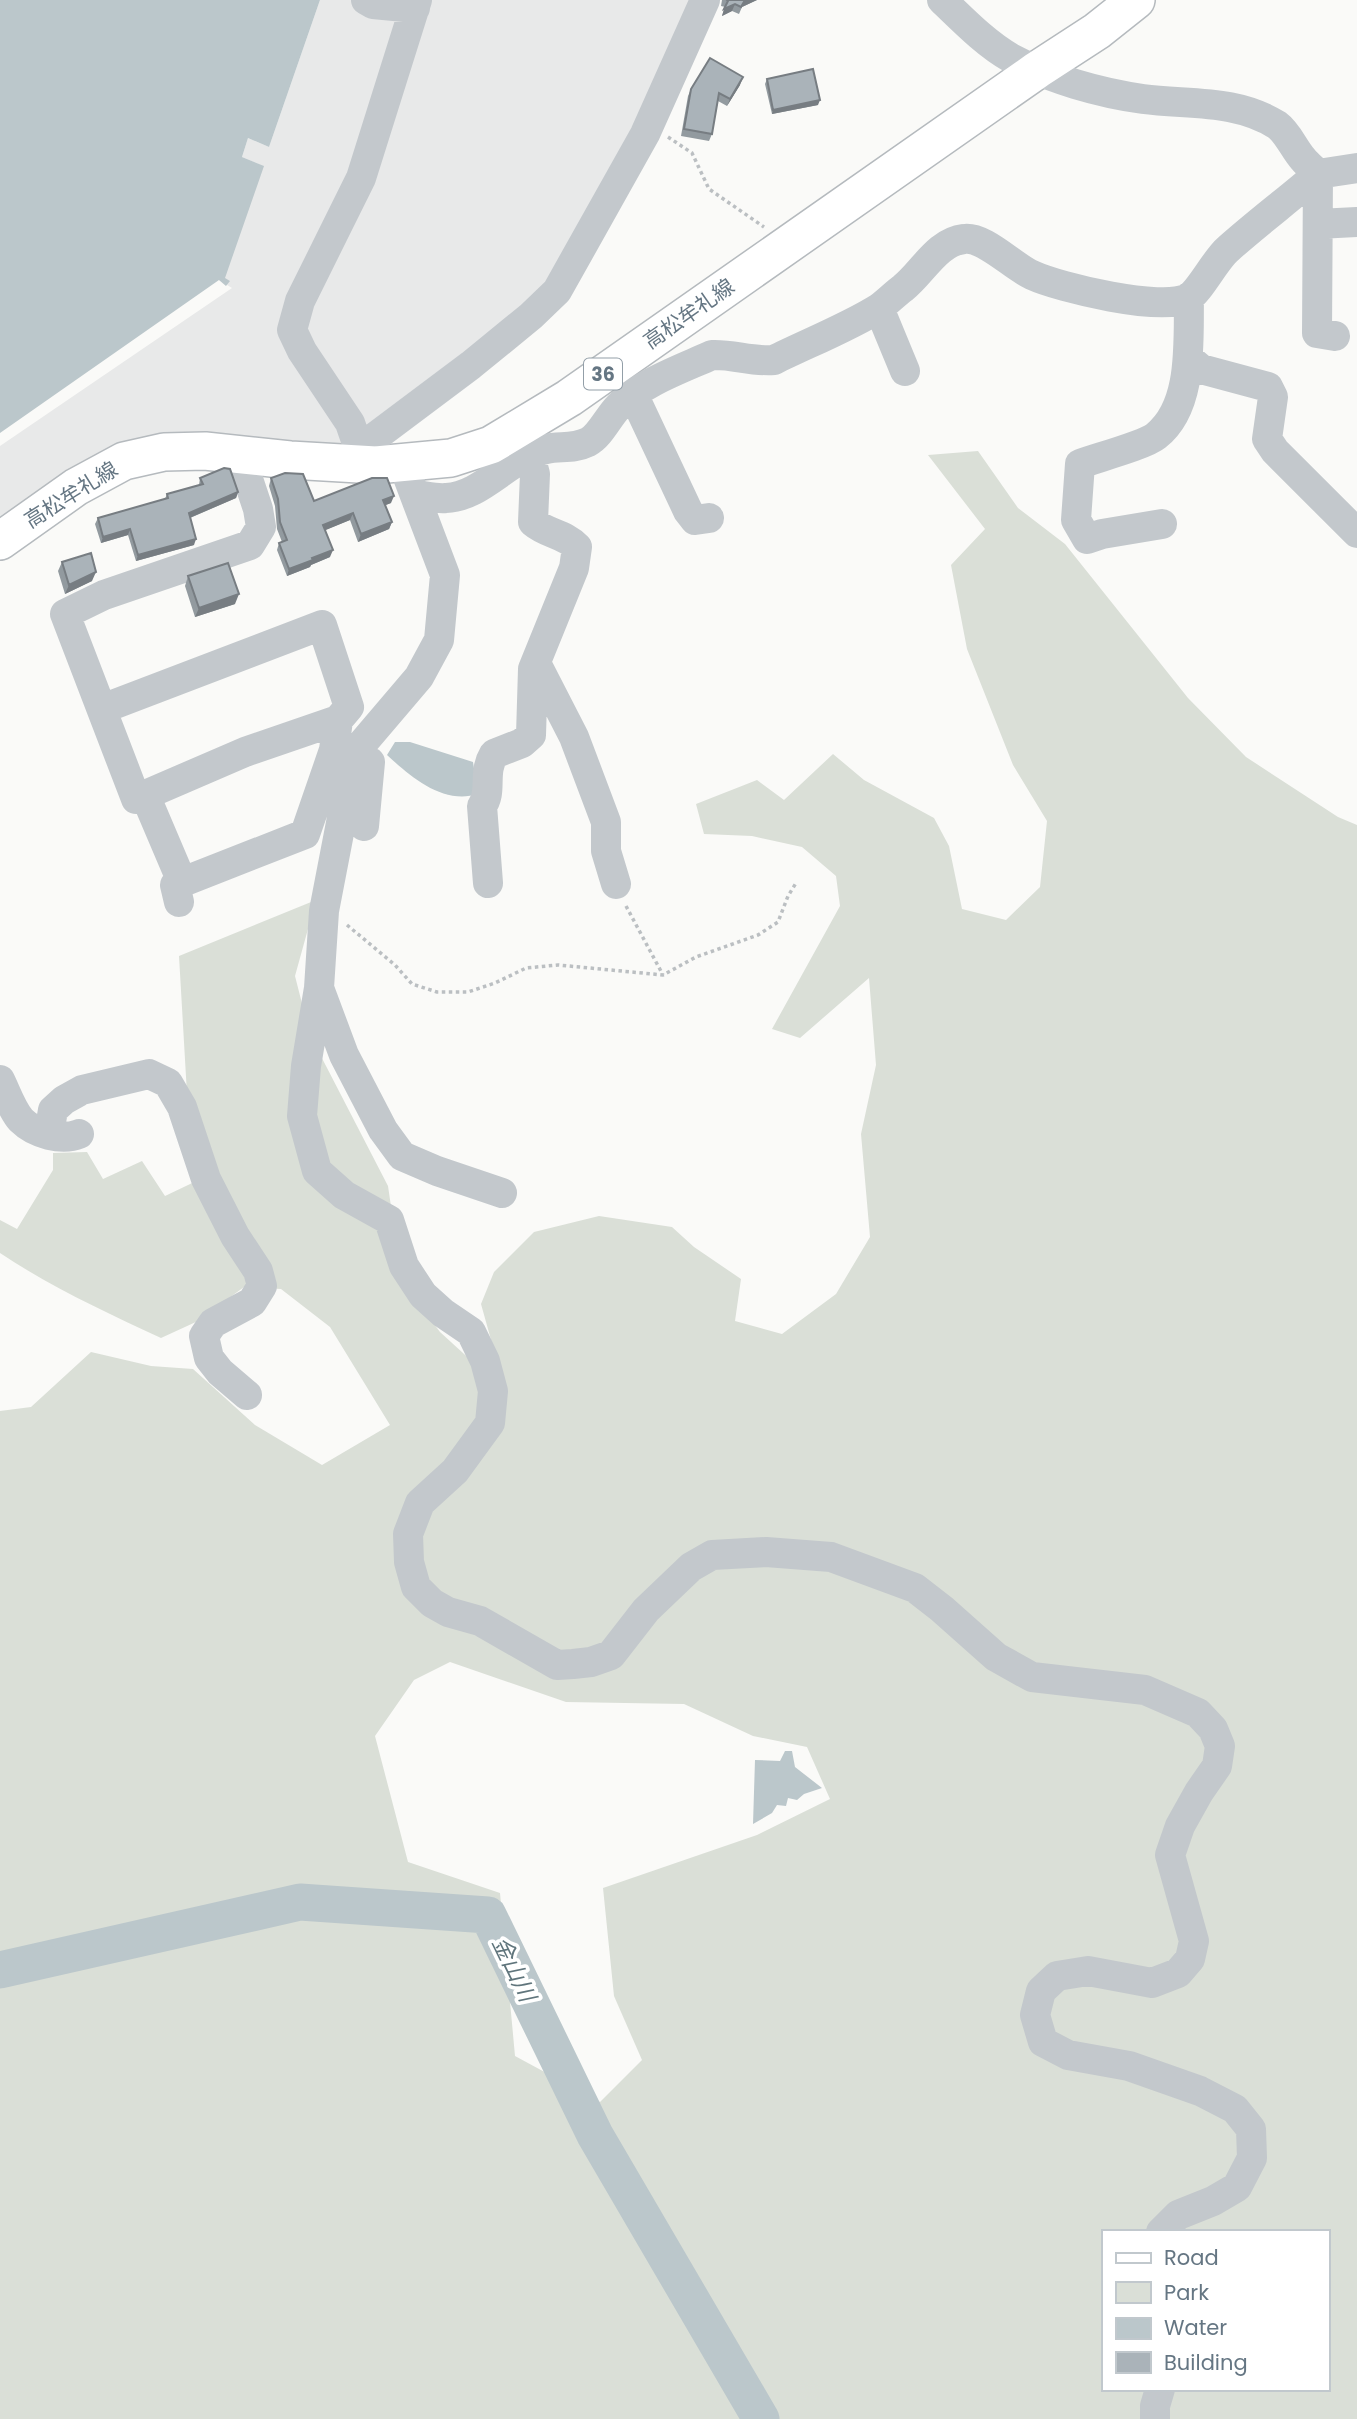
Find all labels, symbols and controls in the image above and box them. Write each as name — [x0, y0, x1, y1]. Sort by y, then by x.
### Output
street label: 高松牟礼線 — [637, 272, 740, 356]
road number: 36 — [584, 358, 622, 390]
street label: 高松牟礼線 — [19, 454, 123, 535]
water label: 金山川 — [484, 1931, 545, 2010]
legend — [1102, 2230, 1329, 2391]
text: Road — [1164, 2243, 1219, 2272]
text: Park — [1164, 2278, 1209, 2307]
text: Water — [1164, 2313, 1227, 2342]
text: Building — [1164, 2348, 1248, 2377]

